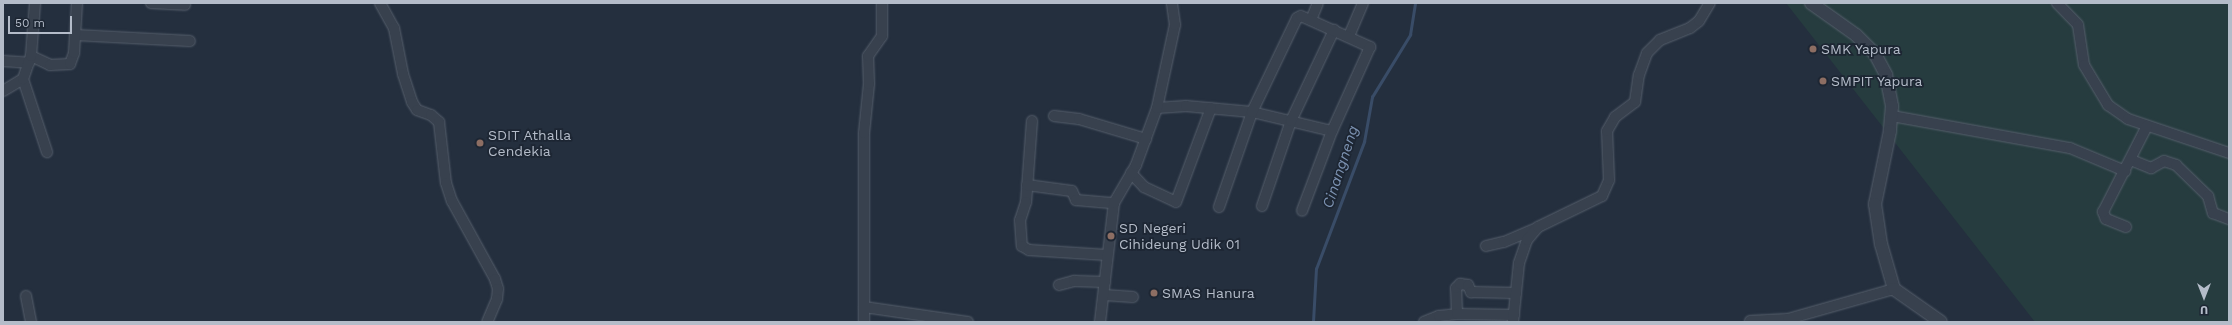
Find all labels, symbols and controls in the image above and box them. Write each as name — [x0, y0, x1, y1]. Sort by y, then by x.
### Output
scale bar — [10, 8, 74, 34]
text: 50 m — [15, 16, 45, 30]
place label: SMK Yapura — [1821, 41, 1901, 57]
marker: SMK Yapura — [1808, 44, 1818, 54]
place label: SMPIT Yapura — [1831, 73, 1923, 89]
marker: SMPIT Yapura — [1818, 76, 1828, 86]
water label: Cinangneng — [1319, 123, 1363, 211]
place label: SDIT Athalla Cendekia — [488, 127, 572, 160]
marker: SDIT Athalla Cendekia — [475, 138, 485, 148]
place label: SD Negeri Cihideung Udik 01 — [1119, 220, 1240, 252]
marker: SD Negeri Cihideung Udik 01 — [1106, 231, 1116, 241]
north arrow — [2184, 277, 2224, 317]
place label: SMAS Hanura — [1162, 285, 1255, 301]
marker: SMAS Hanura — [1149, 288, 1159, 298]
text: U — [2200, 303, 2208, 316]

